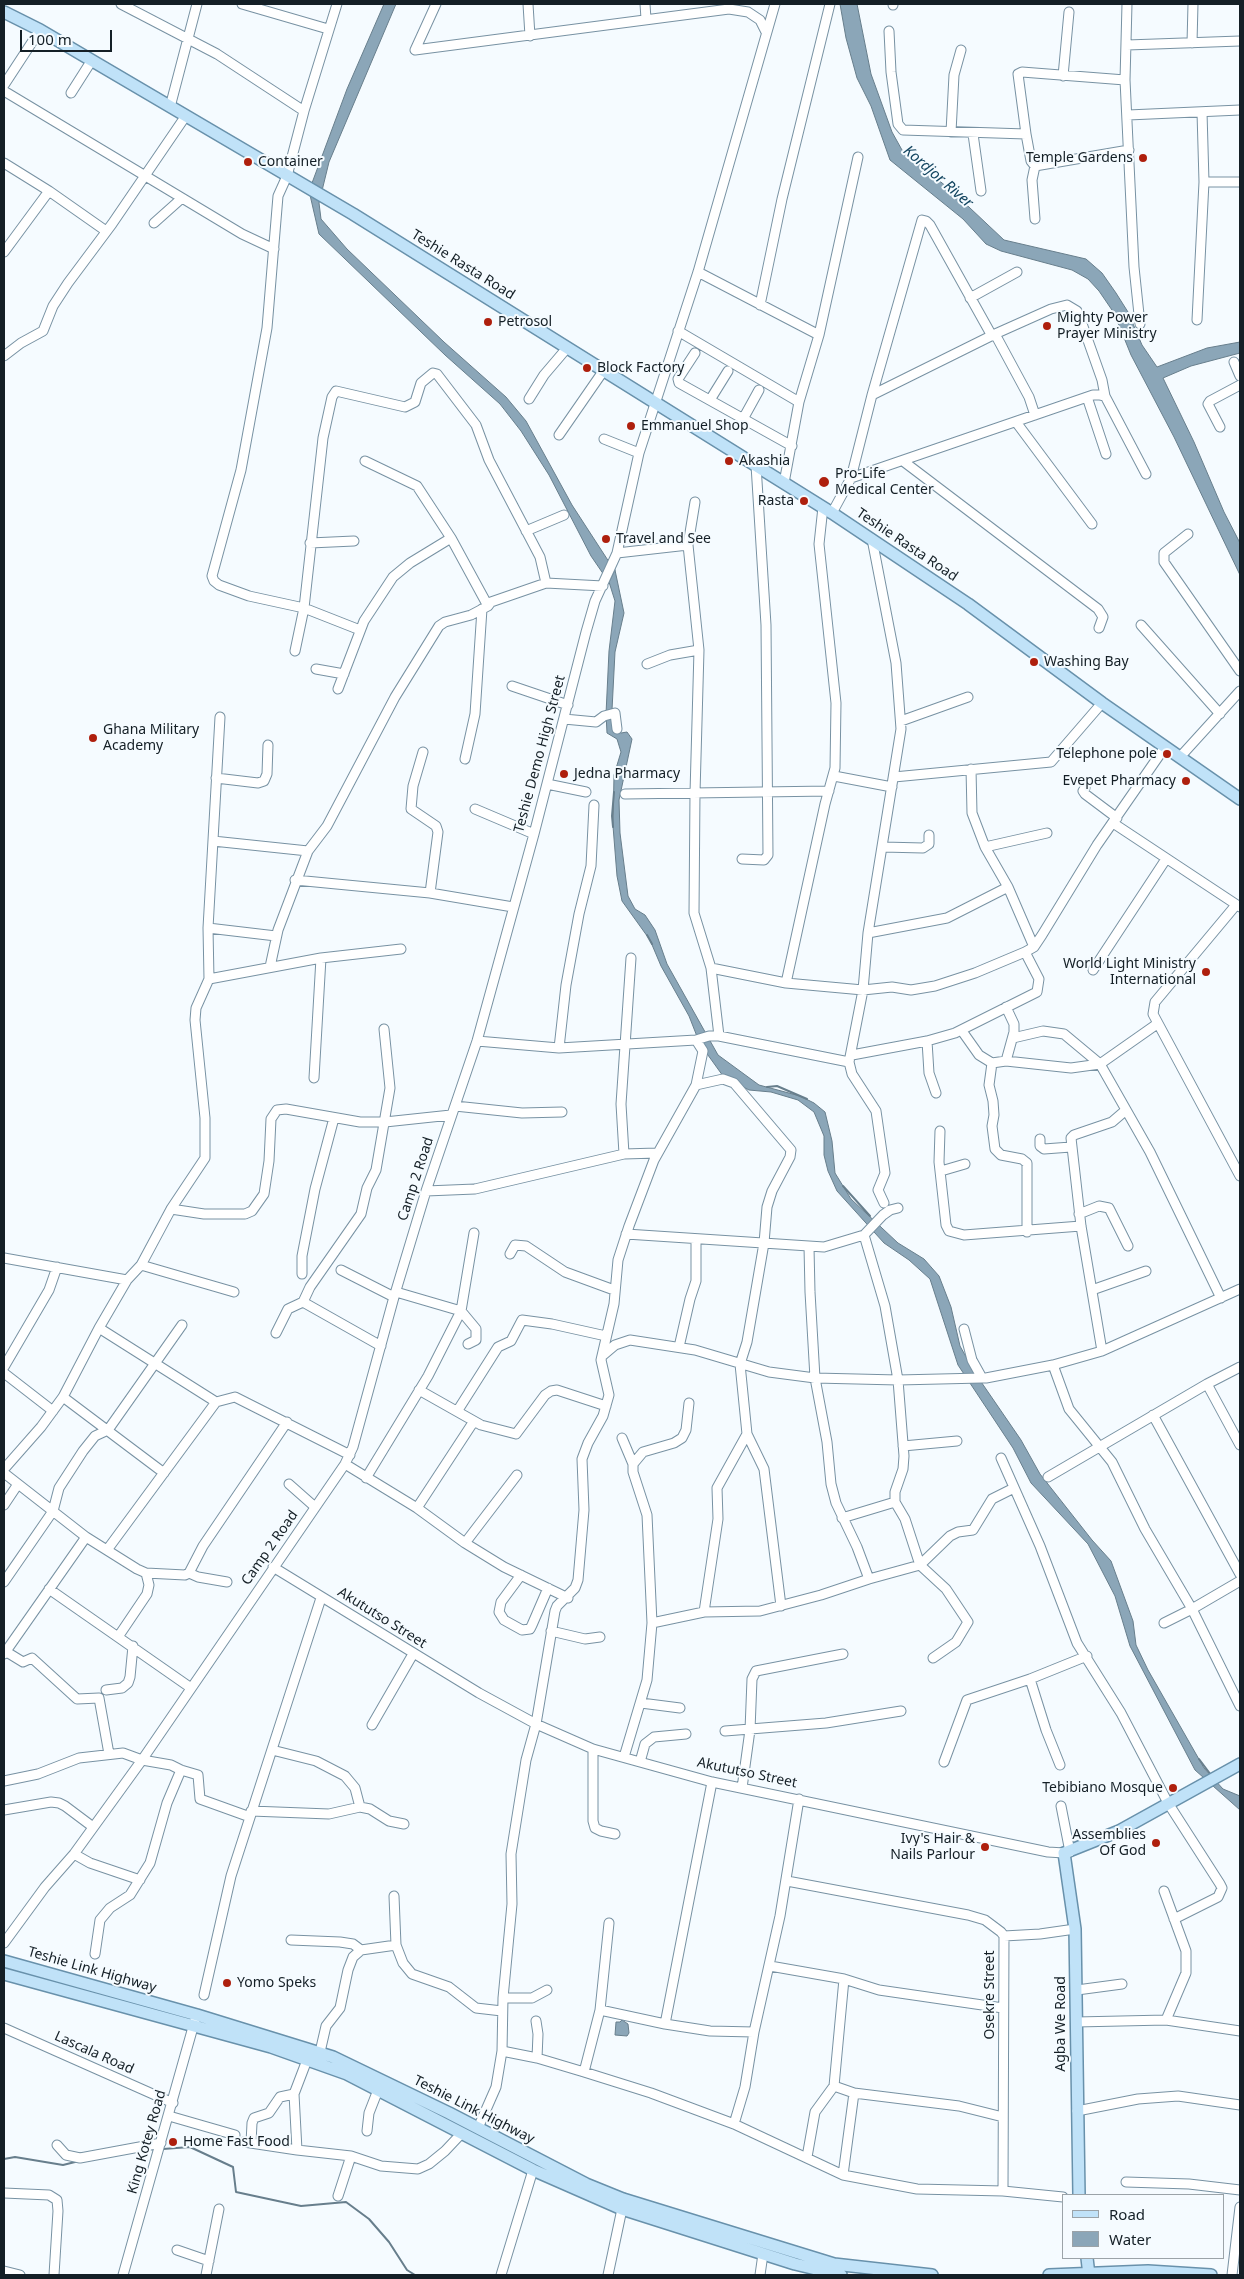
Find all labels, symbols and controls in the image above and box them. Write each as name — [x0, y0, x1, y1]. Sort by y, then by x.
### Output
scale bar — [22, 20, 115, 52]
text: 100 m — [28, 29, 72, 49]
water label: Kordjor River — [900, 142, 976, 212]
place label: Temple Gardens — [1026, 150, 1133, 166]
marker: Temple Gardens — [1137, 152, 1149, 164]
place label: Container — [258, 154, 323, 170]
marker: Container — [242, 156, 254, 168]
street label: Teshie Rasta Road — [408, 226, 518, 304]
place label: Mighty Power Prayer Ministry — [1057, 310, 1157, 342]
place label: Petrosol — [498, 314, 552, 330]
marker: Petrosol — [482, 316, 494, 328]
marker: Mighty Power Prayer Ministry — [1041, 320, 1053, 332]
place label: Block Factory — [597, 360, 684, 376]
marker: Block Factory — [581, 362, 593, 374]
place label: Emmanuel Shop — [641, 418, 749, 434]
marker: Emmanuel Shop — [625, 420, 637, 432]
place label: Akashia — [739, 453, 790, 469]
marker: Akashia — [723, 455, 735, 467]
place label: Pro-Life Medical Center — [835, 466, 934, 498]
marker: Pro-Life Medical Center — [817, 475, 831, 489]
place label: Rasta — [758, 493, 794, 509]
marker: Rasta — [798, 495, 810, 507]
street label: Teshie Rasta Road — [853, 505, 961, 585]
place label: Travel and See — [616, 531, 711, 547]
marker: Travel and See — [600, 533, 612, 545]
place label: Washing Bay — [1044, 654, 1129, 670]
marker: Washing Bay — [1028, 656, 1040, 668]
street label: Teshie Demo High Street — [511, 673, 569, 835]
place label: Ghana Military Academy — [103, 722, 199, 754]
marker: Ghana Military Academy — [87, 732, 99, 744]
place label: Telephone pole — [1056, 746, 1157, 762]
marker: Telephone pole — [1161, 748, 1173, 760]
place label: Jedna Pharmacy — [574, 766, 680, 782]
marker: Jedna Pharmacy — [558, 768, 570, 780]
place label: Evepet Pharmacy — [1062, 773, 1176, 789]
marker: Evepet Pharmacy — [1180, 775, 1192, 787]
place label: World Light Ministry International — [1063, 956, 1196, 989]
marker: World Light Ministry International — [1200, 966, 1212, 978]
street label: Camp 2 Road — [395, 1135, 437, 1223]
street label: Camp 2 Road — [238, 1507, 302, 1589]
street label: Akututso Street — [334, 1584, 430, 1652]
street label: Akututso Street — [695, 1754, 799, 1792]
place label: Tebibiano Mosque — [1042, 1780, 1163, 1796]
marker: Tebibiano Mosque — [1167, 1782, 1179, 1794]
place label: Assemblies Of God — [1072, 1827, 1146, 1860]
place label: Ivy's Hair & Nails Parlour — [890, 1831, 975, 1864]
marker: Assemblies Of God — [1150, 1837, 1162, 1849]
marker: Ivy's Hair & Nails Parlour — [979, 1841, 991, 1853]
street label: Teshie Link Highway — [26, 1944, 158, 1996]
street label: Osekre Street — [982, 1950, 998, 2040]
place label: Yomo Speks — [237, 1975, 316, 1991]
street label: Agba We Road — [1053, 1976, 1069, 2072]
marker: Yomo Speks — [221, 1977, 233, 1989]
street label: Lascala Road — [52, 2028, 136, 2078]
street label: Teshie Link Highway — [411, 2072, 537, 2148]
street label: King Kotey Road — [124, 2088, 170, 2196]
place label: Home Fast Food — [183, 2134, 290, 2150]
marker: Home Fast Food — [167, 2136, 179, 2148]
legend — [1062, 2194, 1224, 2259]
text: Road — [1109, 2204, 1145, 2224]
text: Water — [1109, 2229, 1151, 2249]

